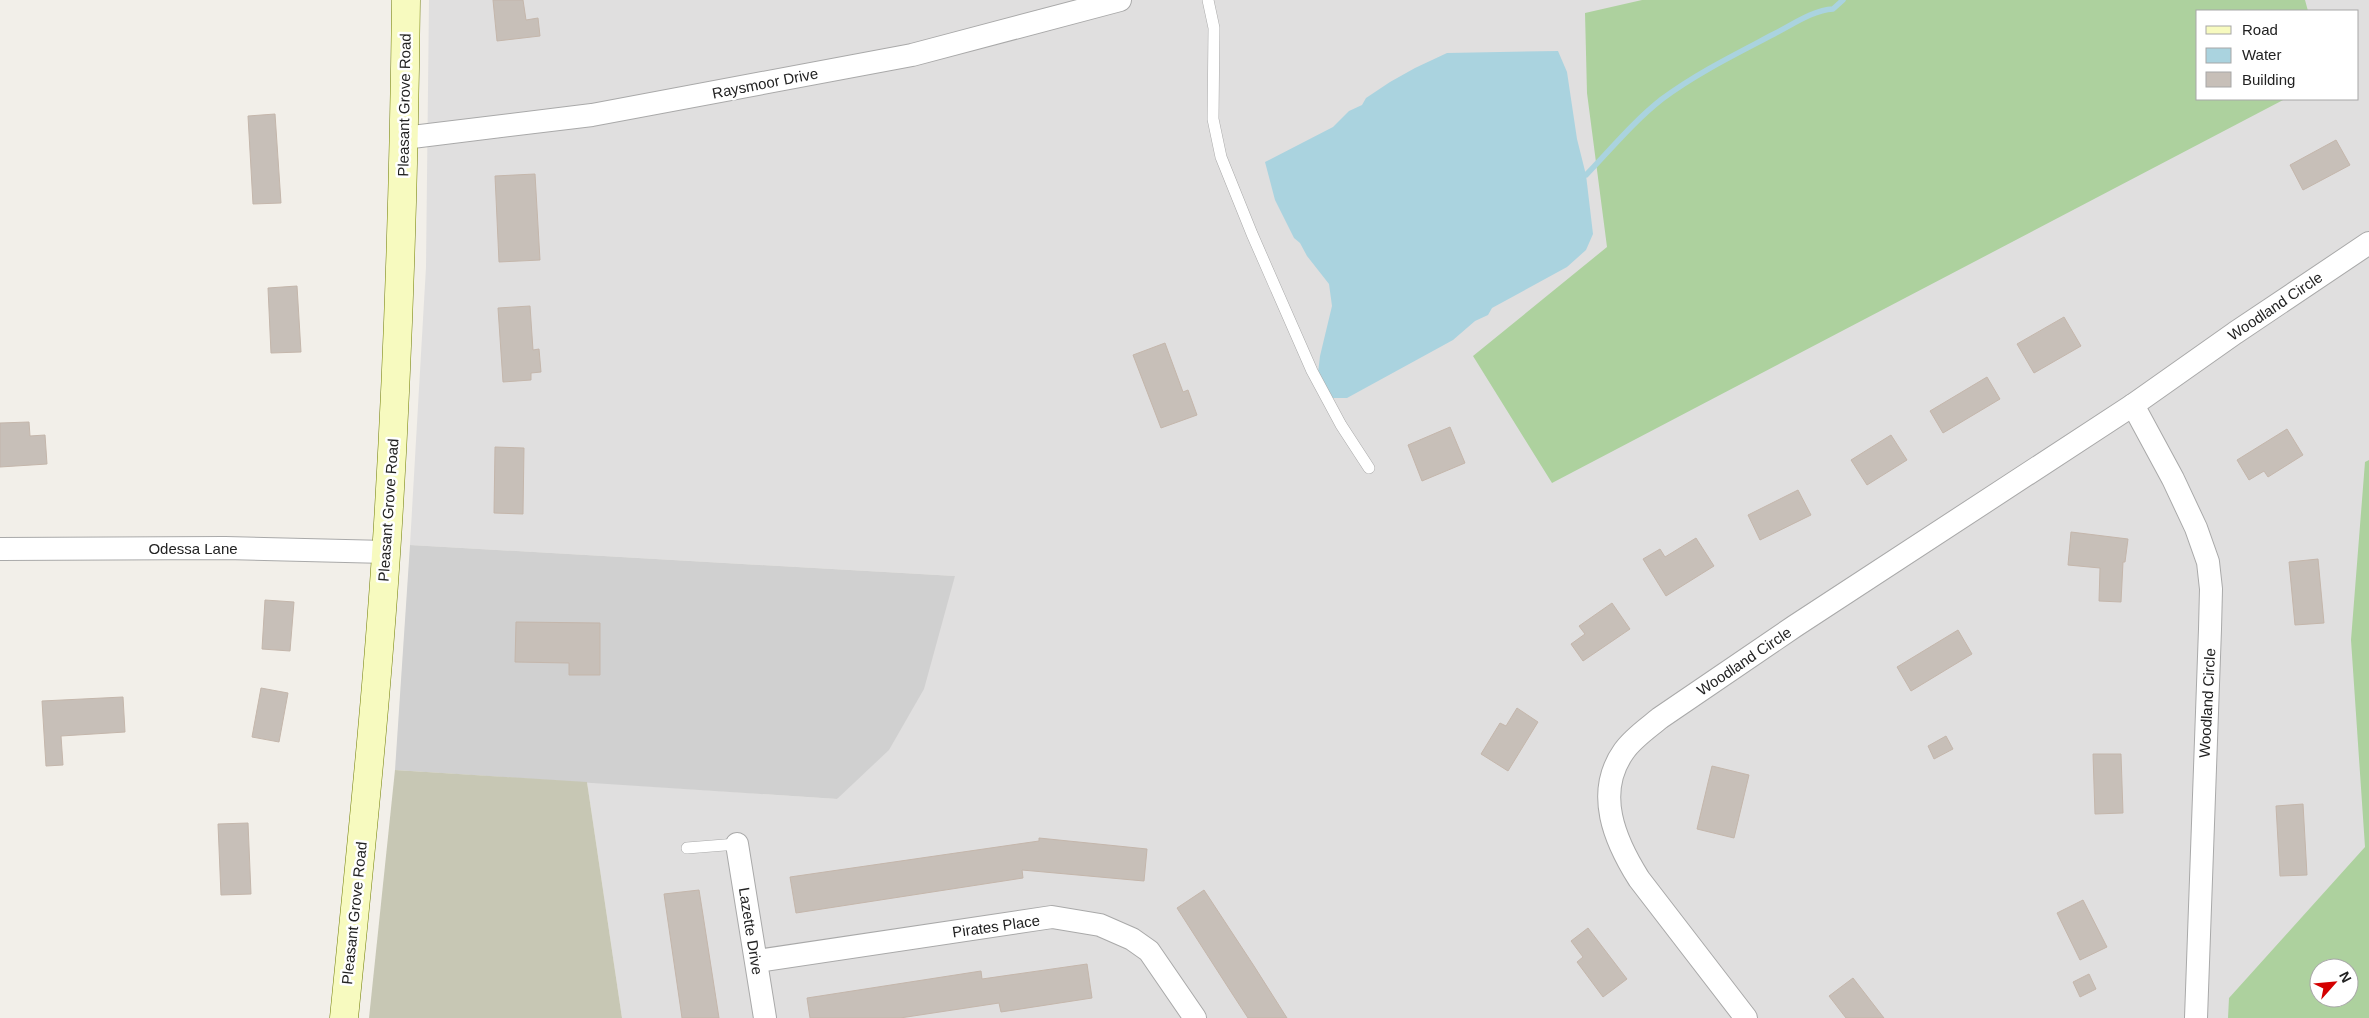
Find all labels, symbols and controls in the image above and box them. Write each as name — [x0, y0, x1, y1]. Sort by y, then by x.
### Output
legend — [2196, 10, 2359, 100]
text: Road — [2242, 21, 2278, 38]
street label: Pleasant Grove Road — [394, 33, 414, 177]
text: Water — [2242, 46, 2281, 63]
street label: Raysmoor Drive — [711, 64, 819, 102]
text: Building — [2242, 71, 2295, 88]
street label: Woodland Circle — [2225, 268, 2325, 344]
street label: Pleasant Grove Road — [375, 438, 401, 582]
street label: Odessa Lane — [148, 540, 238, 557]
street label: Woodland Circle — [1694, 623, 1794, 699]
street label: Woodland Circle — [2196, 648, 2218, 758]
street label: Pleasant Grove Road — [338, 841, 370, 985]
street label: Lazette Drive — [736, 886, 766, 976]
street label: Pirates Place — [951, 911, 1041, 941]
north arrow — [2309, 958, 2359, 1008]
text: N — [2336, 969, 2355, 985]

